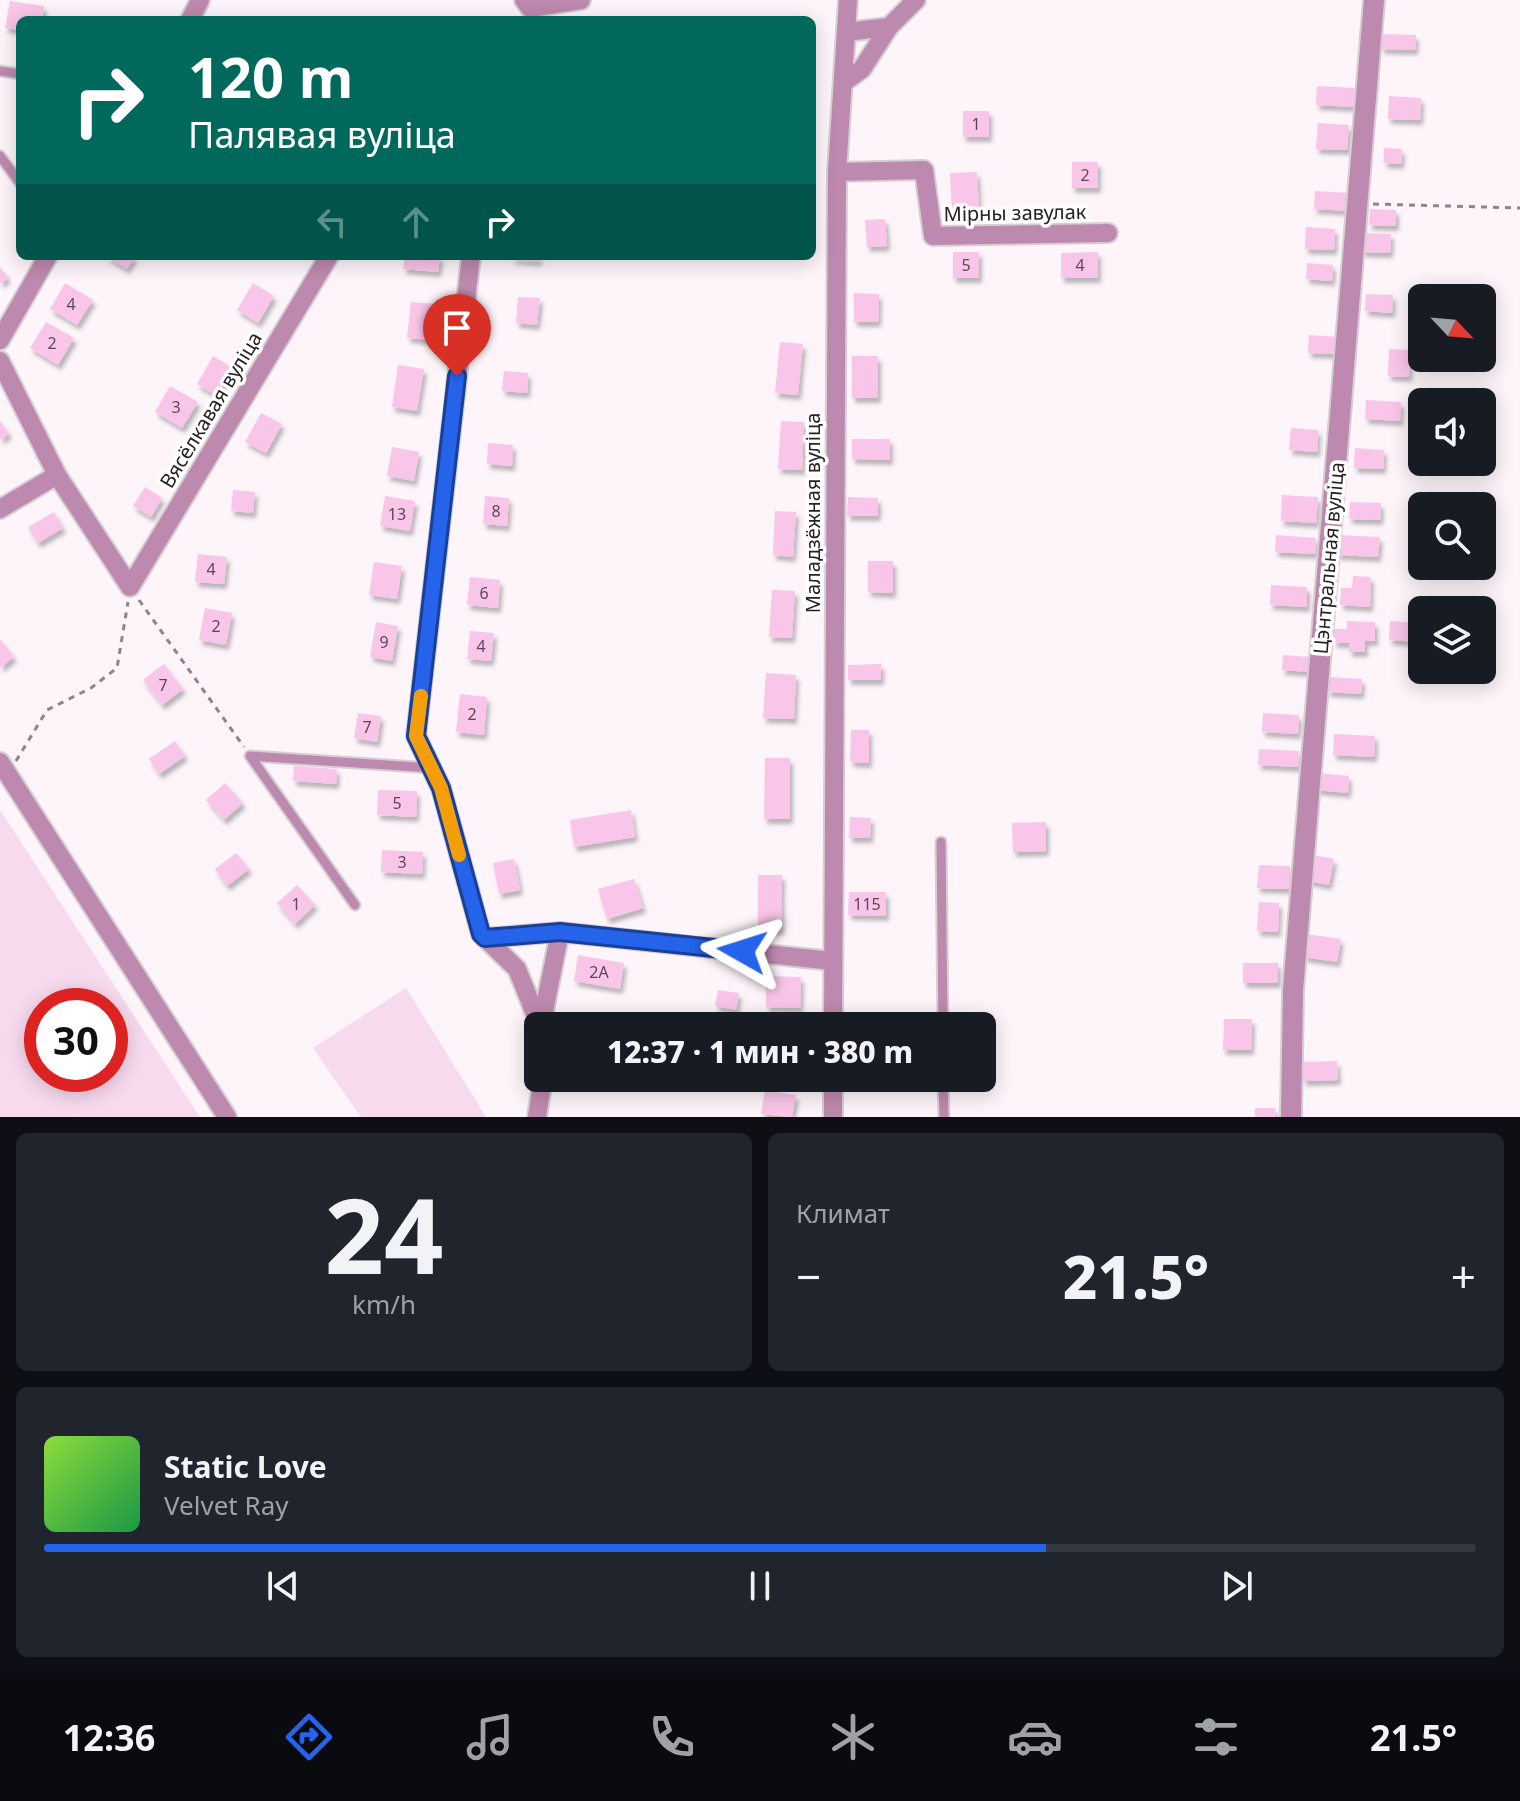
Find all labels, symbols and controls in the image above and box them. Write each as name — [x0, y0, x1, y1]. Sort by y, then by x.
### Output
text: 120 m — [188, 38, 353, 114]
icon: right — [56, 48, 160, 152]
text: Палявая вуліца — [188, 110, 456, 159]
house number: 1 — [971, 113, 981, 135]
house number: 2 — [1080, 164, 1090, 186]
street label: Мірны завулак — [943, 198, 1087, 227]
icon: left — [310, 200, 354, 244]
icon: ahead — [394, 200, 438, 244]
icon: right — [478, 200, 522, 244]
house number: 5 — [961, 254, 971, 276]
house number: 4 — [1075, 254, 1085, 276]
north arrow — [1408, 284, 1496, 372]
map controls — [1408, 284, 1496, 684]
house number: 4 — [66, 293, 76, 315]
pin — [423, 294, 491, 376]
icon: arrive — [435, 306, 479, 350]
street label: Вясёлкавая вуліца — [153, 327, 268, 493]
house number: 2 — [47, 332, 57, 354]
button: sound — [1408, 388, 1496, 476]
house number: 3 — [171, 396, 181, 418]
street label: Маладзёжная вуліца — [799, 413, 826, 613]
street label: Цэнтральная вуліца — [1307, 461, 1350, 655]
button: search — [1408, 492, 1496, 580]
house number: 8 — [491, 500, 501, 522]
house number: 13 — [388, 503, 406, 525]
house number: 4 — [206, 558, 216, 580]
house number: 6 — [479, 582, 489, 604]
button: layers — [1408, 596, 1496, 684]
house number: 2 — [211, 615, 221, 637]
house number: 9 — [379, 631, 389, 653]
house number: 4 — [476, 635, 486, 657]
house number: 7 — [158, 674, 168, 696]
house number: 2 — [467, 703, 477, 725]
house number: 7 — [362, 716, 372, 738]
house number: 5 — [392, 792, 402, 814]
house number: 3 — [397, 851, 407, 873]
house number: 1 — [291, 893, 301, 915]
house number: 115 — [853, 893, 881, 915]
position arrow — [700, 909, 784, 993]
house number: 2А — [589, 961, 609, 983]
speed limit sign: 30 — [24, 988, 128, 1092]
text: 12:37 · 1 мин · 380 m — [607, 1031, 913, 1072]
text: 24 — [325, 1163, 443, 1304]
text: Климат — [796, 1195, 890, 1231]
text: 21.5° — [1063, 1235, 1209, 1317]
text: − — [796, 1246, 821, 1306]
text: + — [1451, 1246, 1476, 1306]
text: km/h — [352, 1286, 416, 1322]
text: Static Love — [164, 1446, 327, 1487]
text: Velvet Ray — [164, 1487, 289, 1523]
icon: previous — [261, 1564, 305, 1608]
icon: pause — [738, 1564, 782, 1608]
icon: next — [1215, 1564, 1259, 1608]
icon: directions — [281, 1709, 337, 1765]
icon: music — [462, 1709, 518, 1765]
icon: phone — [644, 1709, 700, 1765]
icon: climate — [825, 1709, 881, 1765]
icon: car — [1007, 1709, 1063, 1765]
icon: filters — [1188, 1709, 1244, 1765]
text: 12:36 — [63, 1713, 155, 1762]
text: 21.5° — [1370, 1713, 1457, 1762]

